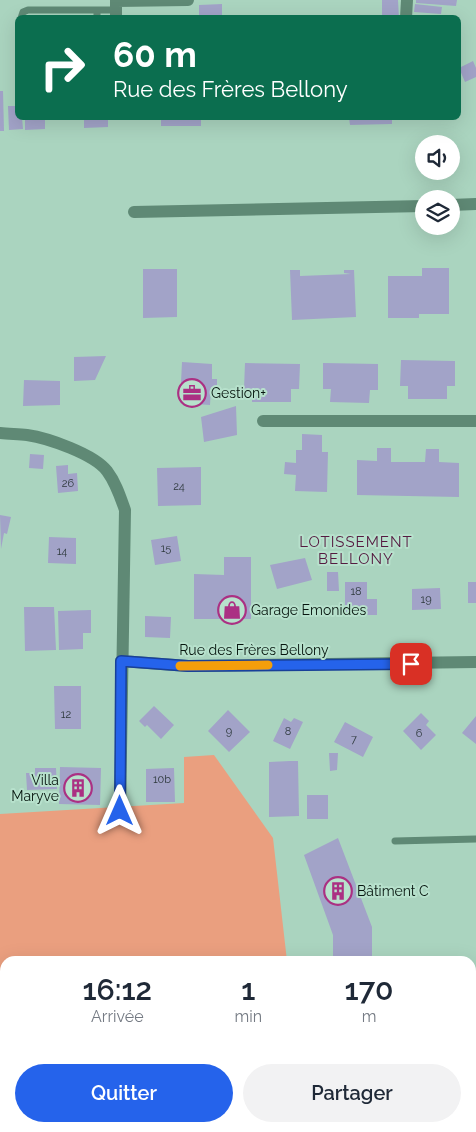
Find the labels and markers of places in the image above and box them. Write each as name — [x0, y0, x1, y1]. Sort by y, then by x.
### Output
office icon: Gestion+ — [177, 378, 207, 408]
place label: Gestion+ — [211, 385, 266, 401]
shop icon: Garage Emonides — [217, 595, 247, 625]
place label: Garage Emonides — [251, 602, 366, 618]
pin — [390, 643, 432, 685]
place label: Villa Maryve — [11, 772, 59, 804]
building icon: Villa Maryve — [63, 773, 93, 803]
building icon: Bâtiment C — [323, 876, 353, 906]
place label: Bâtiment C — [357, 883, 429, 899]

